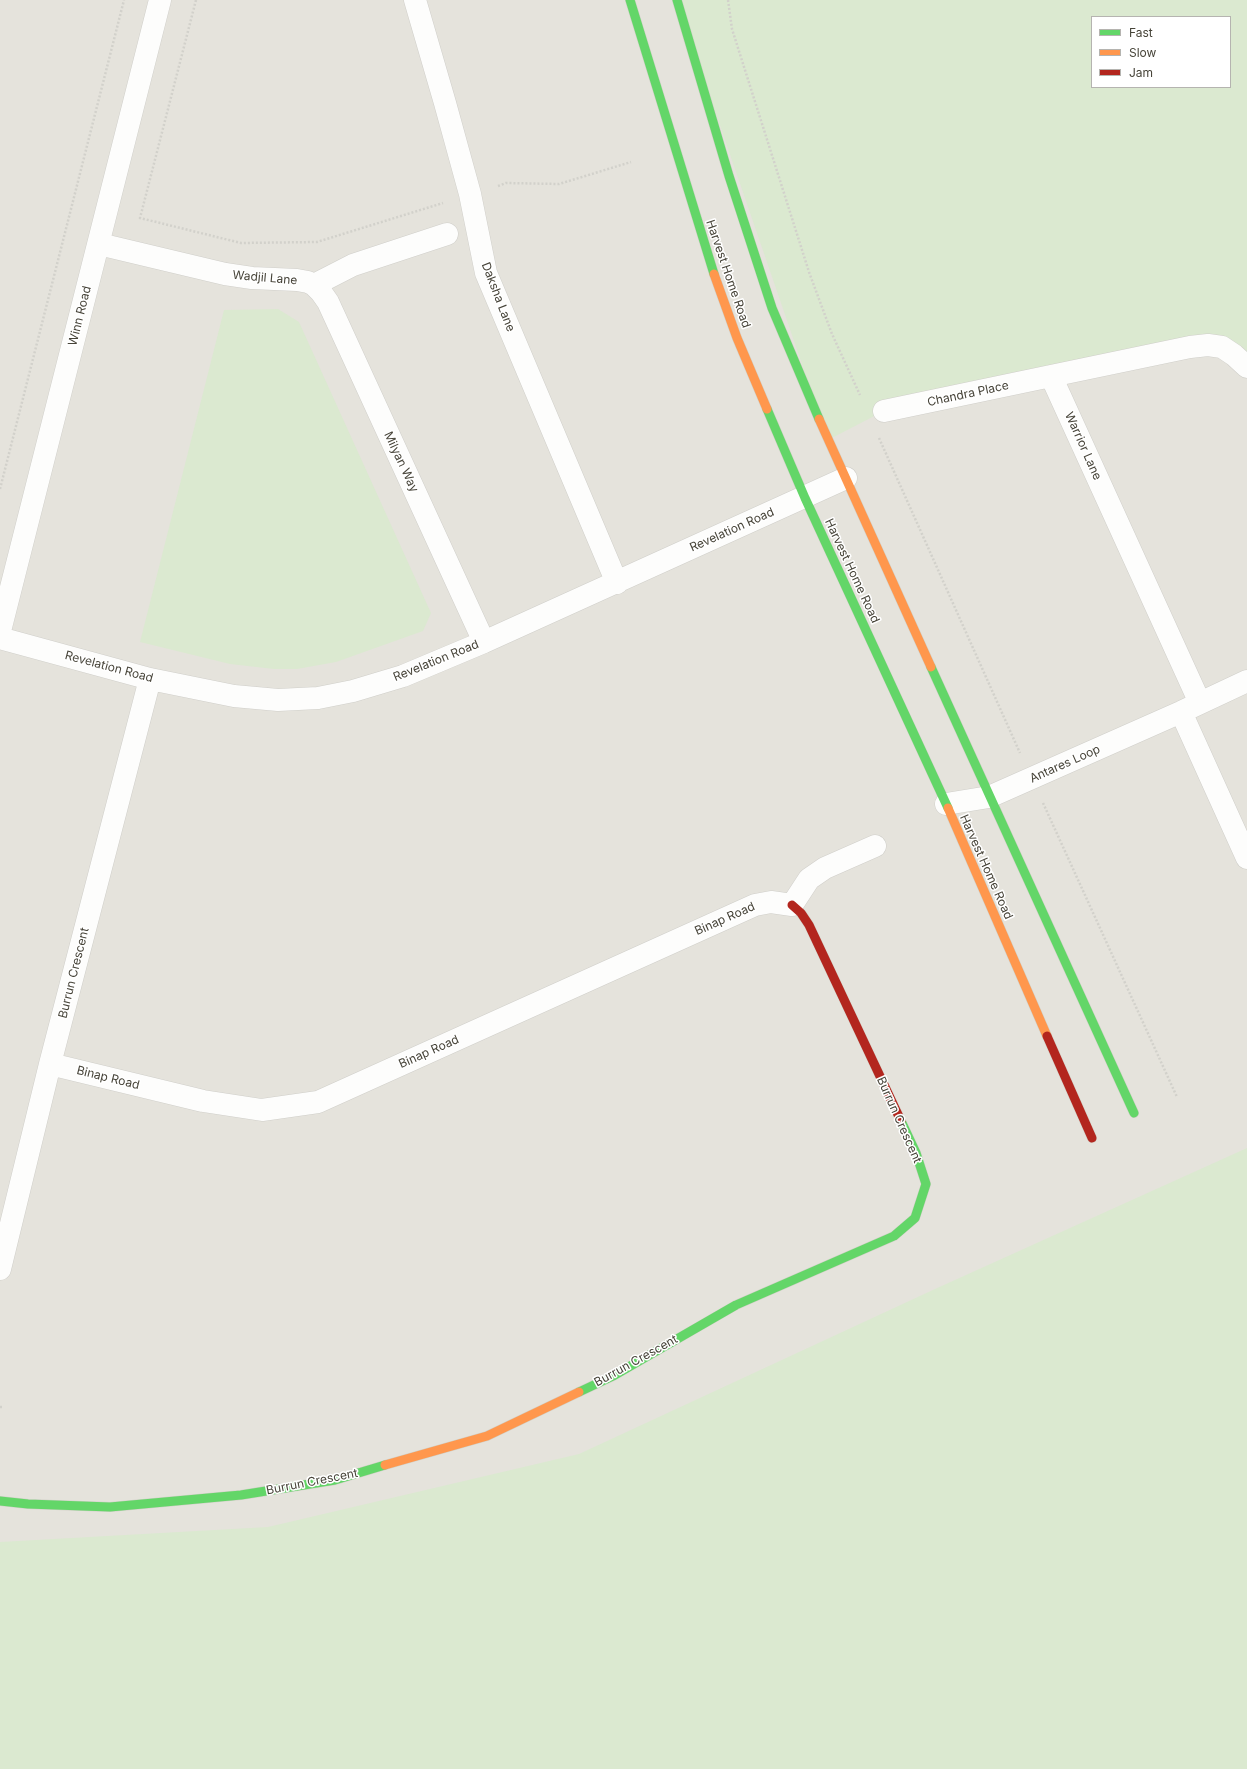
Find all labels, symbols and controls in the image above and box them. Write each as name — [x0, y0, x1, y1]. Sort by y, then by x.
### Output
legend — [1091, 16, 1231, 88]
text: Fast — [1129, 25, 1153, 40]
text: Slow — [1129, 45, 1156, 60]
text: Jam — [1129, 65, 1153, 80]
street label: Harvest Home Road — [703, 218, 753, 330]
street label: Daksha Lane — [478, 260, 518, 334]
street label: Wadjil Lane — [232, 268, 298, 288]
street label: Winn Road — [66, 285, 94, 347]
street label: Chandra Place — [926, 378, 1010, 410]
street label: Warrior Lane — [1062, 410, 1104, 482]
street label: Milyan Way — [381, 429, 421, 495]
street label: Revelation Road — [688, 505, 776, 555]
street label: Harvest Home Road — [822, 517, 882, 625]
street label: Revelation Road — [391, 637, 481, 685]
street label: Revelation Road — [63, 648, 155, 686]
street label: Antares Loop — [1028, 742, 1102, 786]
street label: Harvest Home Road — [956, 812, 1016, 922]
street label: Binap Road — [693, 899, 757, 939]
street label: Burrun Crescent — [56, 926, 92, 1020]
street label: Binap Road — [397, 1032, 461, 1072]
street label: Binap Road — [75, 1063, 141, 1093]
street label: Burrun Crescent — [874, 1075, 924, 1165]
street label: Burrun Crescent — [592, 1332, 680, 1390]
street label: Burrun Crescent — [265, 1466, 359, 1498]

